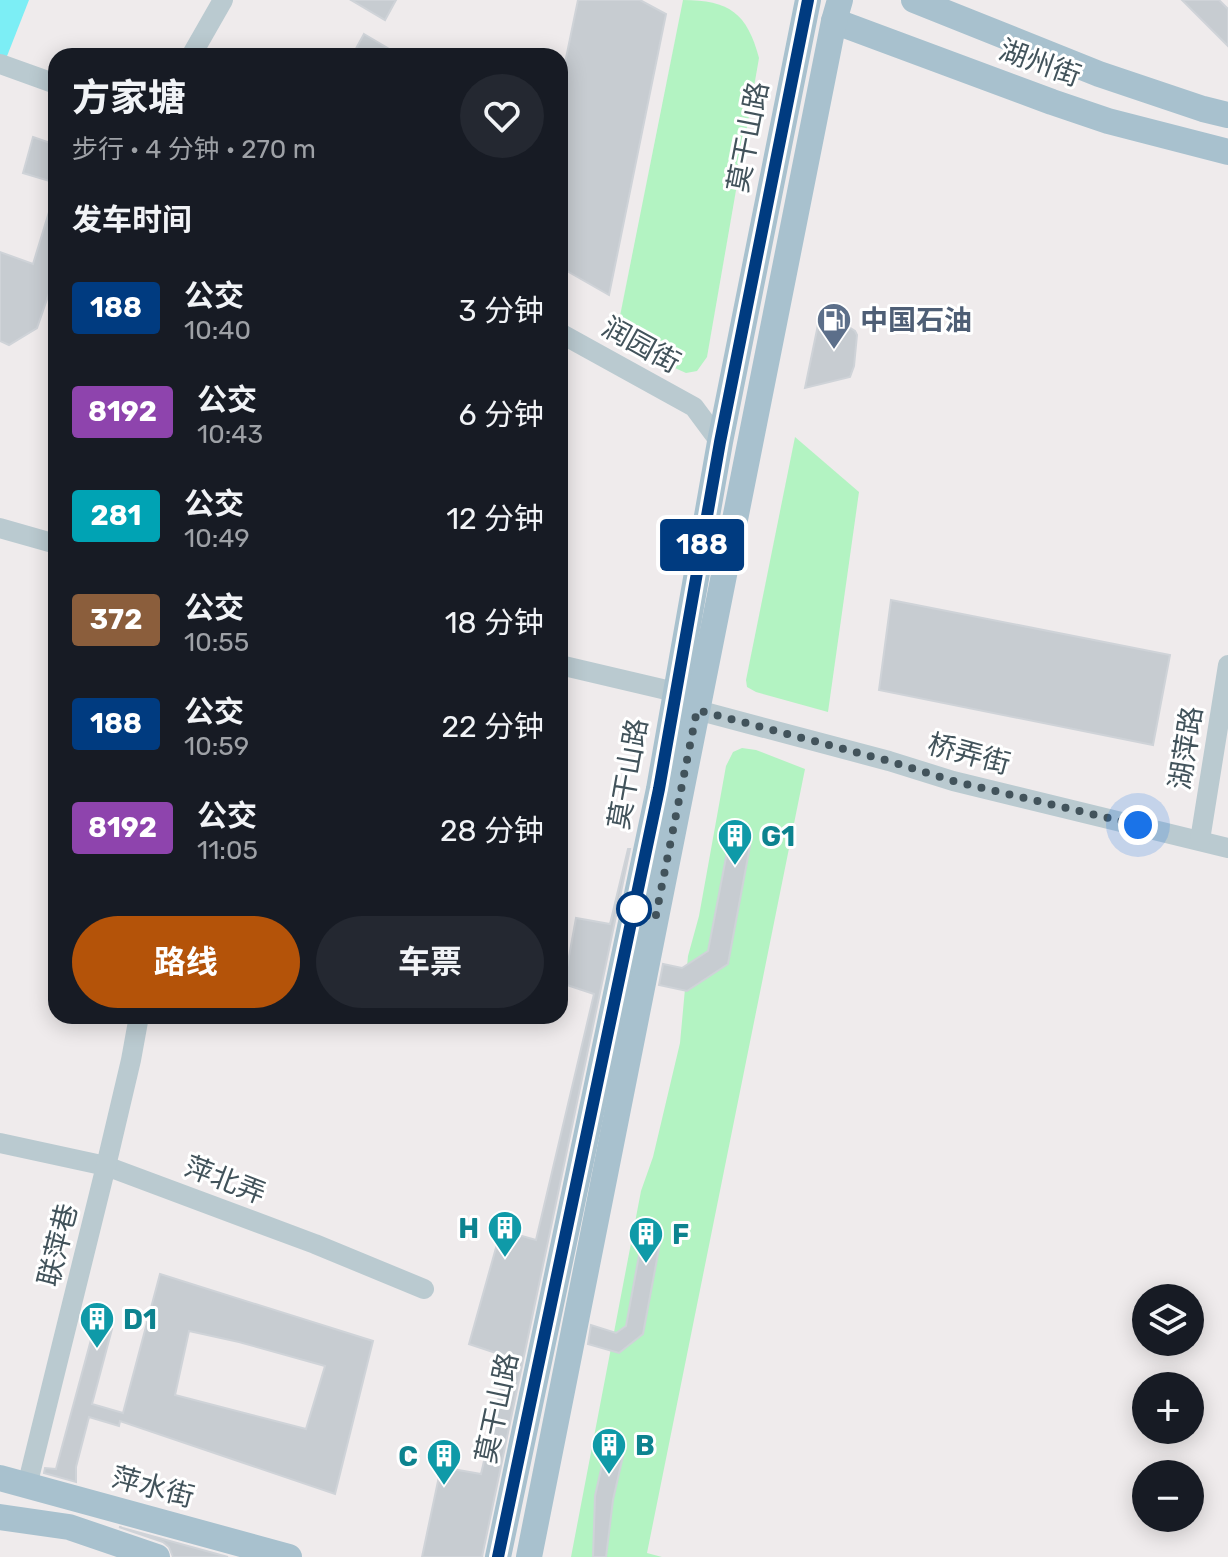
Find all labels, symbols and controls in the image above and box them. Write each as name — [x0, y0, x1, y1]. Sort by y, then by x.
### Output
street label: 湖州街 — [995, 33, 1085, 93]
button: heart — [460, 74, 544, 158]
text: 方家塘 — [72, 75, 186, 121]
street label: 莫干山路 — [721, 79, 775, 195]
text: 步行 · 4 分钟 · 270 m — [72, 134, 316, 165]
text: 发车时间 — [72, 202, 192, 238]
text: 公交 — [184, 278, 244, 314]
text: 188 — [90, 291, 142, 324]
text: 3 分钟 — [459, 293, 544, 329]
fuel station icon: 中国石油 — [815, 301, 853, 351]
place label: 中国石油 — [860, 304, 972, 337]
street label: 润园街 — [596, 310, 686, 380]
text: 10:40 — [184, 315, 251, 346]
text: 公交 — [197, 382, 257, 418]
text: 8192 — [88, 395, 157, 428]
text: 6 分钟 — [459, 397, 544, 433]
text: 10:43 — [197, 419, 263, 450]
text: 公交 — [184, 486, 244, 522]
text: 281 — [90, 499, 142, 532]
text: 12 分钟 — [446, 501, 544, 537]
line badge: 188 — [656, 519, 748, 571]
text: 10:49 — [184, 523, 250, 554]
text: 188 — [676, 528, 728, 561]
text: 公交 — [184, 590, 244, 626]
text: 372 — [90, 603, 142, 636]
text: 18 分钟 — [445, 605, 544, 641]
text: 10:55 — [184, 627, 249, 658]
text: 公交 — [184, 694, 244, 730]
street label: 湖萍路 — [1163, 704, 1209, 792]
text: 188 — [90, 707, 142, 740]
text: 22 分钟 — [441, 709, 544, 745]
street label: 莫干山路 — [602, 716, 654, 832]
street label: 桥弄街 — [924, 727, 1014, 781]
text: 10:59 — [184, 731, 249, 762]
text: 公交 — [197, 798, 257, 834]
your location — [1118, 805, 1158, 845]
text: 8192 — [88, 811, 157, 844]
text: 28 分钟 — [440, 813, 544, 849]
building icon: G1 — [716, 817, 754, 867]
place label: G1 — [761, 820, 795, 853]
text: 11:05 — [197, 835, 258, 866]
unlabelled marker — [617, 892, 651, 926]
button: 路线 — [72, 916, 300, 1008]
button: 车票 — [316, 916, 544, 1008]
street label: 萍北弄 — [180, 1150, 270, 1210]
street label: 联萍巷 — [32, 1200, 84, 1290]
building icon: H — [486, 1209, 524, 1259]
place label: H — [458, 1212, 479, 1245]
building icon: F — [627, 1215, 665, 1265]
place label: F — [672, 1218, 689, 1251]
map controls — [1132, 1284, 1204, 1532]
button: layers — [1132, 1284, 1204, 1356]
building icon: D1 — [78, 1300, 116, 1350]
place label: D1 — [123, 1303, 157, 1336]
street label: 莫干山路 — [469, 1350, 525, 1466]
button: + — [1132, 1372, 1204, 1444]
building icon: B — [590, 1426, 628, 1476]
place label: B — [635, 1429, 655, 1462]
building icon: C — [425, 1437, 463, 1487]
place label: C — [398, 1440, 418, 1473]
street label: 萍水街 — [108, 1460, 198, 1514]
button: − — [1132, 1460, 1204, 1532]

